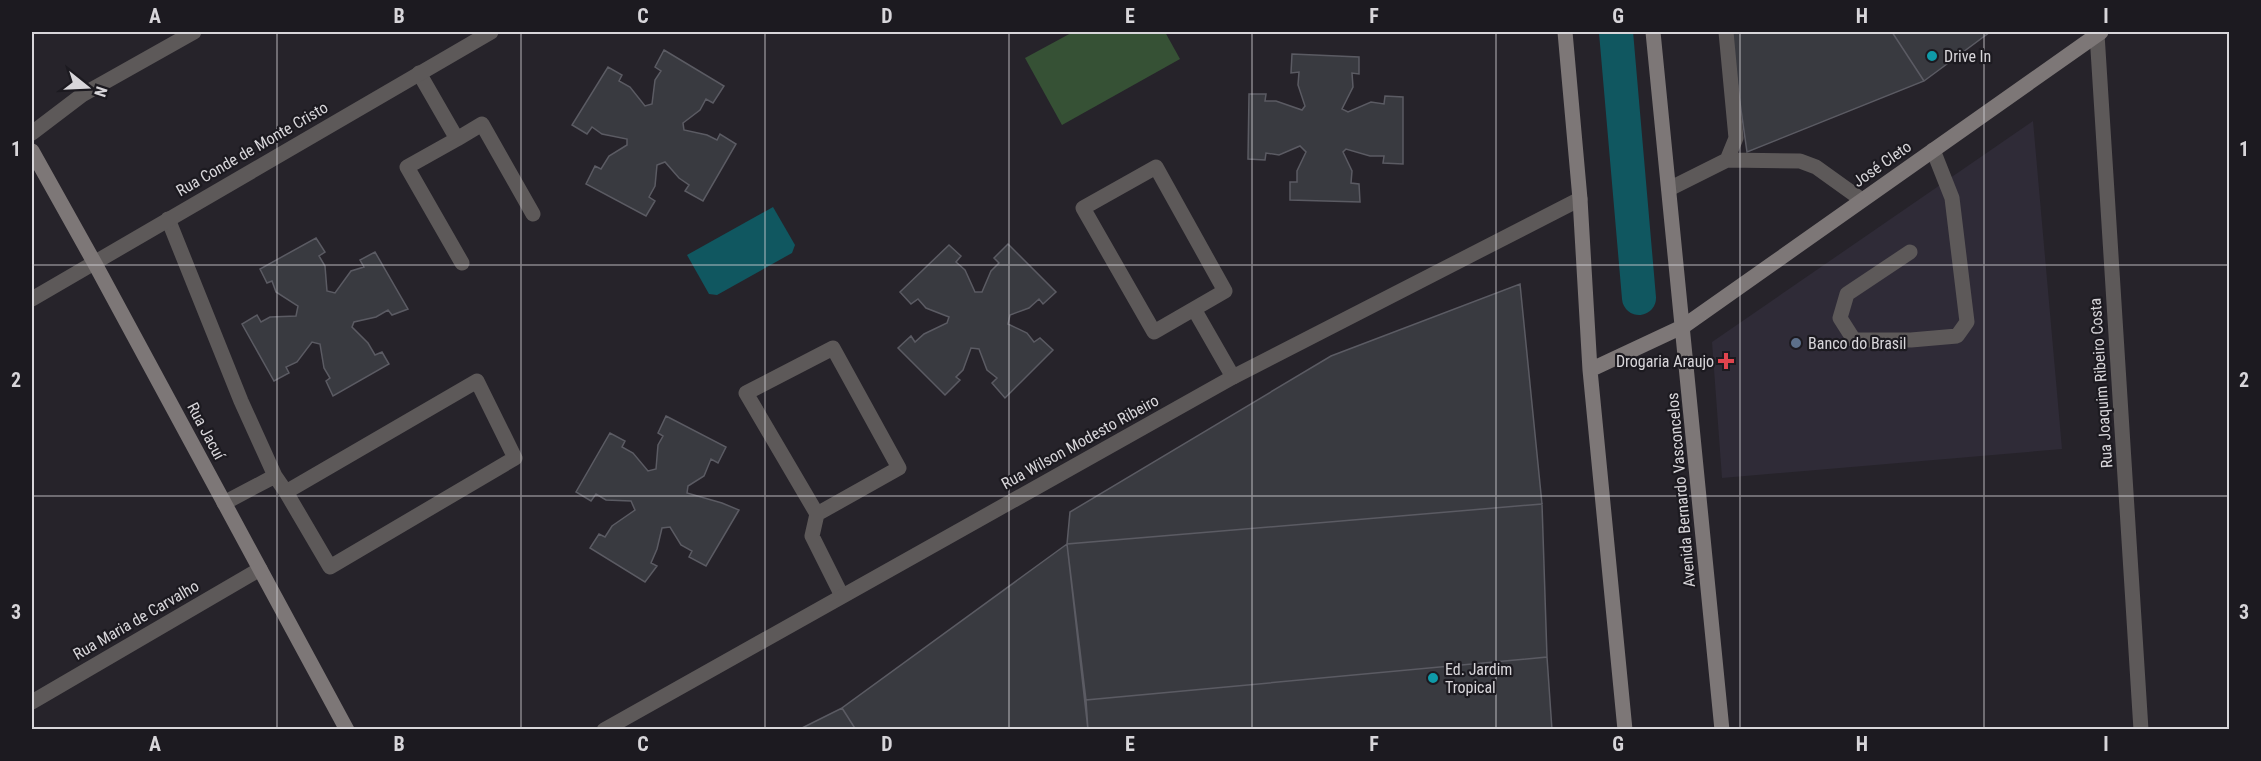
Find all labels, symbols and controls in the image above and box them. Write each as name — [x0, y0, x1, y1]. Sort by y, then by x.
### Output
text: A — [149, 4, 161, 28]
text: B — [393, 4, 405, 28]
text: C — [637, 4, 649, 28]
text: D — [881, 4, 893, 28]
text: E — [1125, 4, 1135, 28]
text: F — [1369, 4, 1379, 28]
text: G — [1612, 4, 1624, 28]
text: H — [1856, 4, 1868, 28]
text: I — [2103, 4, 2109, 28]
place label: Drive In — [1944, 47, 1991, 66]
marker: Drive In — [1925, 49, 1939, 63]
north arrow — [57, 57, 117, 117]
text: N — [90, 84, 111, 99]
street label: Rua Conde de Monte Cristo — [173, 98, 331, 200]
text: 1 — [11, 137, 21, 161]
street label: José Cleto — [1849, 137, 1915, 191]
text: 1 — [2239, 137, 2249, 161]
street label: Rua Joaquim Ribeiro Costa — [2086, 297, 2116, 469]
place label: Banco do Brasil — [1808, 334, 1906, 353]
marker: Banco do Brasil — [1789, 336, 1803, 350]
place label: Drogaria Araujo — [1616, 352, 1714, 371]
marker: Drogaria Araujo — [1719, 354, 1733, 368]
text: 2 — [11, 368, 21, 392]
text: 2 — [2239, 368, 2249, 392]
street label: Rua Wilson Modesto Ribeiro — [998, 391, 1162, 493]
street label: Avenida Bernardo Vasconcelos — [1663, 392, 1699, 588]
street label: Rua Jacuí — [183, 399, 229, 464]
street label: Rua Maria de Carvalho — [70, 576, 202, 664]
text: 3 — [11, 600, 21, 624]
text: 3 — [2239, 600, 2249, 624]
place label: Ed. Jardim Tropical — [1445, 660, 1512, 697]
marker: Ed. Jardim Tropical — [1426, 671, 1440, 685]
text: A — [149, 732, 161, 756]
text: B — [393, 732, 405, 756]
text: C — [637, 732, 649, 756]
text: D — [881, 732, 893, 756]
text: E — [1125, 732, 1135, 756]
text: F — [1369, 732, 1379, 756]
text: G — [1612, 732, 1624, 756]
text: H — [1856, 732, 1868, 756]
text: I — [2103, 732, 2109, 756]

